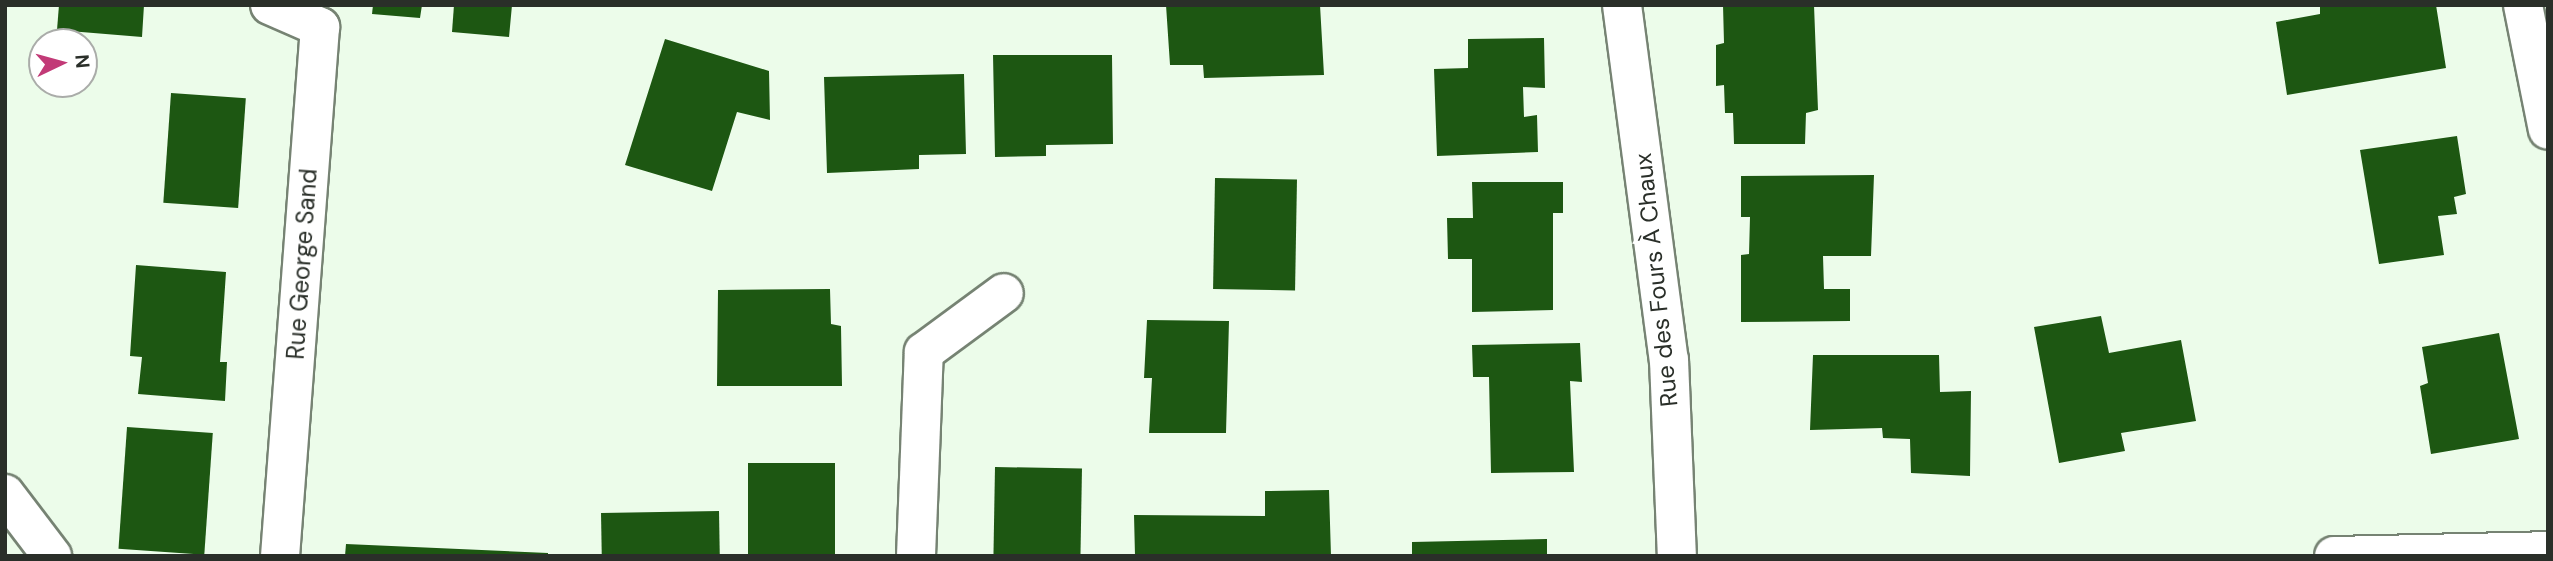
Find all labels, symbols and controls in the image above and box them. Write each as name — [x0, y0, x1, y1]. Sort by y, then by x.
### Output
north arrow — [28, 28, 98, 98]
text: N — [69, 53, 95, 69]
street label: Rue des Fours À Chaux — [1628, 152, 1684, 408]
street label: Rue George Sand — [281, 168, 323, 360]

